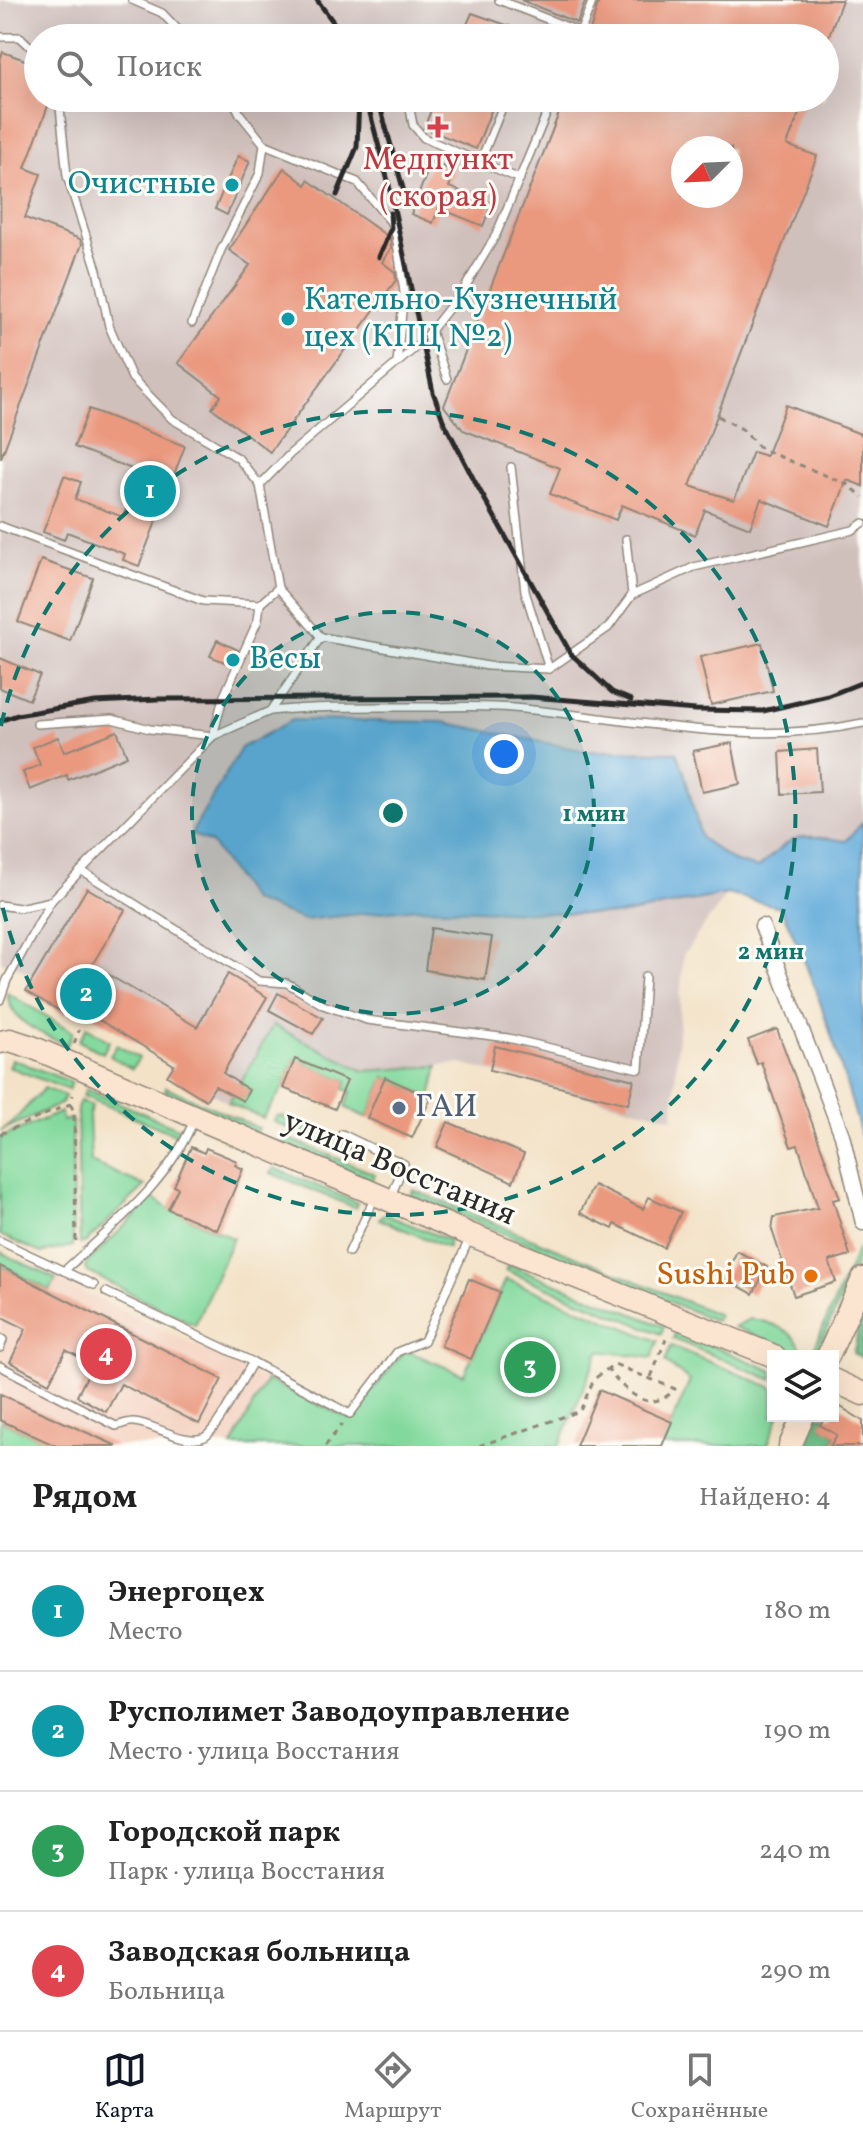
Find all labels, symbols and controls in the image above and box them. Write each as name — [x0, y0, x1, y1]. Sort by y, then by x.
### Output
search box — [24, 24, 839, 112]
icon: search — [52, 46, 96, 90]
text: Поиск — [116, 47, 202, 89]
marker: Медпункт (скорая) — [427, 116, 449, 138]
north arrow — [671, 136, 743, 208]
place label: Медпункт (скорая) — [363, 139, 513, 220]
place label: Очистные — [68, 163, 216, 207]
marker: Очистные — [223, 176, 241, 194]
place label: Кательно-Кузнечный цех (КПЦ №2) — [304, 279, 617, 360]
marker: Кательно-Кузнечный цех (КПЦ №2) — [279, 310, 297, 328]
pin: 1 — [124, 461, 176, 521]
place label: Весы — [249, 638, 321, 682]
marker: Весы — [224, 651, 242, 669]
your location — [484, 734, 524, 774]
text: 1 мин — [562, 798, 626, 832]
centre of rings — [379, 799, 407, 827]
text: 2 мин — [738, 936, 804, 970]
pin: 2 — [60, 964, 112, 1024]
place label: ГАИ — [415, 1086, 477, 1130]
marker: ГАИ — [390, 1099, 408, 1117]
street label: улица Восстания — [276, 1100, 522, 1238]
place label: Sushi Pub — [656, 1254, 795, 1298]
marker: Sushi Pub — [802, 1267, 820, 1285]
pin: 4 — [80, 1324, 132, 1384]
pin: 3 — [504, 1337, 556, 1397]
map controls — [767, 1350, 839, 1422]
button: layers — [767, 1350, 839, 1422]
text: Рядом — [32, 1475, 137, 1522]
text: Найдено: 4 — [699, 1480, 831, 1516]
text: Энергоцех — [108, 1572, 265, 1614]
text: 1 — [53, 1593, 63, 1629]
text: 180 m — [764, 1593, 831, 1629]
text: Место — [108, 1614, 183, 1650]
text: Русполимет Заводоуправление — [108, 1692, 570, 1734]
text: 2 — [51, 1713, 65, 1749]
text: 190 m — [763, 1713, 831, 1749]
text: Место · улица Восстания — [108, 1734, 400, 1770]
text: Городской парк — [108, 1812, 340, 1854]
text: 3 — [51, 1833, 65, 1869]
text: 240 m — [759, 1833, 831, 1869]
text: Парк · улица Восстания — [108, 1854, 385, 1890]
text: Заводская больница — [108, 1932, 410, 1974]
text: 4 — [50, 1953, 66, 1989]
text: 290 m — [759, 1953, 831, 1989]
text: Больница — [108, 1974, 225, 2010]
tab: Карта — [95, 2048, 155, 2127]
tab: Маршрут — [344, 2048, 441, 2127]
tab: Сохранённые — [631, 2048, 768, 2127]

